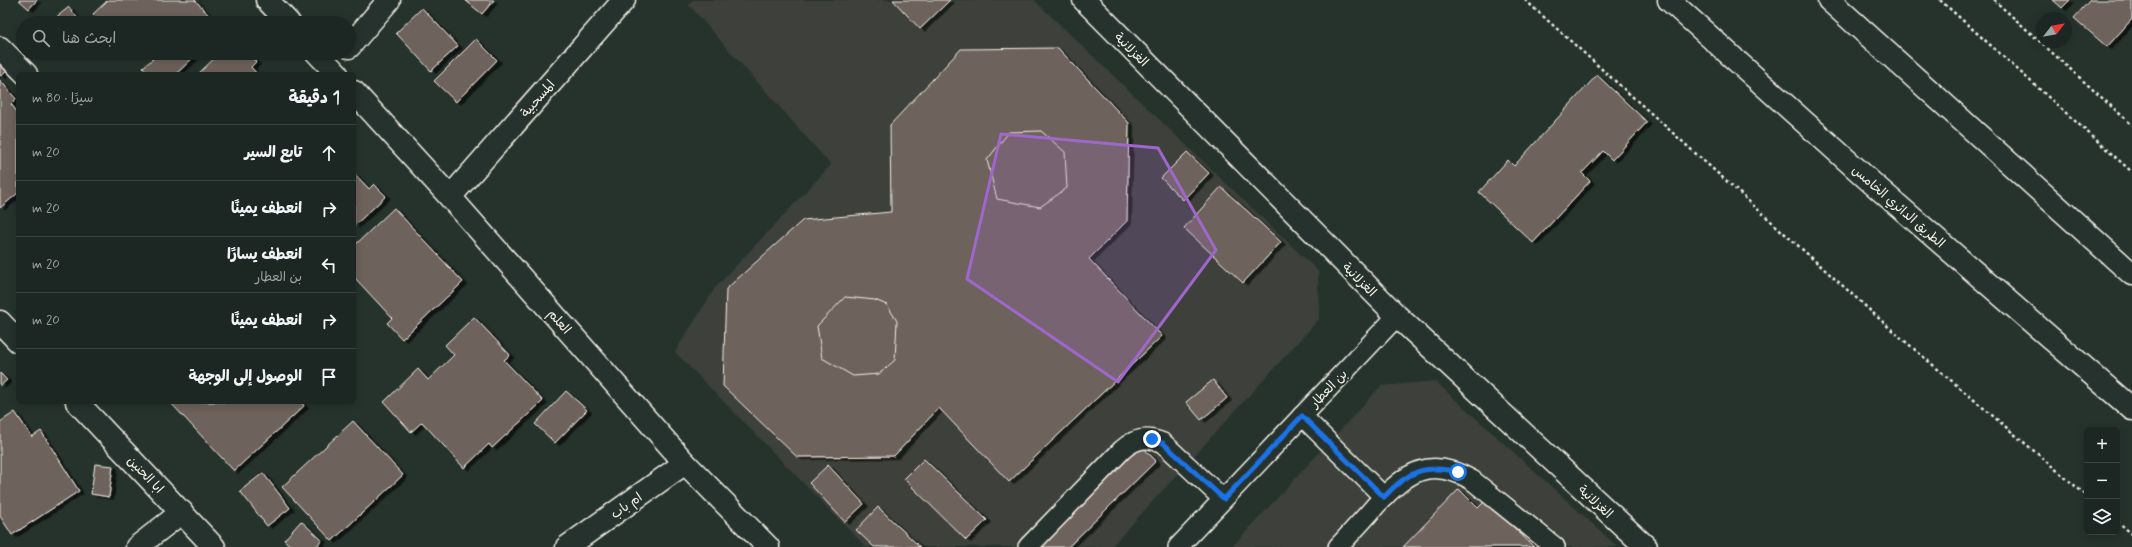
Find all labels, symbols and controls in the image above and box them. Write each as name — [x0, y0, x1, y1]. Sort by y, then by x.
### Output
north arrow — [2036, 12, 2072, 48]
search box — [16, 16, 356, 60]
icon: search — [30, 27, 52, 49]
text: ابحث هنا — [62, 29, 116, 49]
street label: الغزلانية — [1110, 29, 1152, 71]
street label: المسحبية — [517, 77, 559, 121]
text: 1 دقيقة — [289, 87, 340, 109]
text: سيرًا · 80 m — [32, 90, 93, 107]
icon: ahead — [318, 142, 340, 164]
text: تابع السير — [244, 143, 302, 163]
text: 20 m — [32, 144, 60, 161]
street label: الطريق الدائري الخامس — [1848, 162, 1948, 252]
icon: right — [318, 198, 340, 220]
text: انعطف يمينًا — [231, 199, 302, 219]
text: 20 m — [32, 200, 60, 217]
text: انعطف يسارًا — [227, 245, 302, 265]
icon: left — [318, 254, 340, 276]
text: 20 m — [32, 256, 60, 273]
street label: الغزلانية — [1338, 259, 1380, 301]
text: بن العطار — [255, 269, 302, 286]
street label: العلم — [543, 306, 574, 339]
icon: right — [318, 310, 340, 332]
text: انعطف يمينًا — [231, 311, 302, 331]
text: 20 m — [32, 312, 60, 329]
icon: arrive — [318, 366, 340, 388]
street label: بن العطار — [1306, 366, 1351, 412]
text: الوصول إلى الوجهة — [188, 367, 302, 387]
map controls — [2084, 427, 2120, 535]
button: + — [2084, 427, 2120, 463]
route end — [1143, 430, 1161, 448]
street label: ابا الحنين — [123, 453, 167, 497]
route start — [1449, 463, 1467, 481]
button: − — [2084, 463, 2120, 499]
street label: الغزلانية — [1574, 482, 1616, 522]
street label: ام باب — [608, 489, 647, 524]
button: layers — [2084, 499, 2120, 535]

